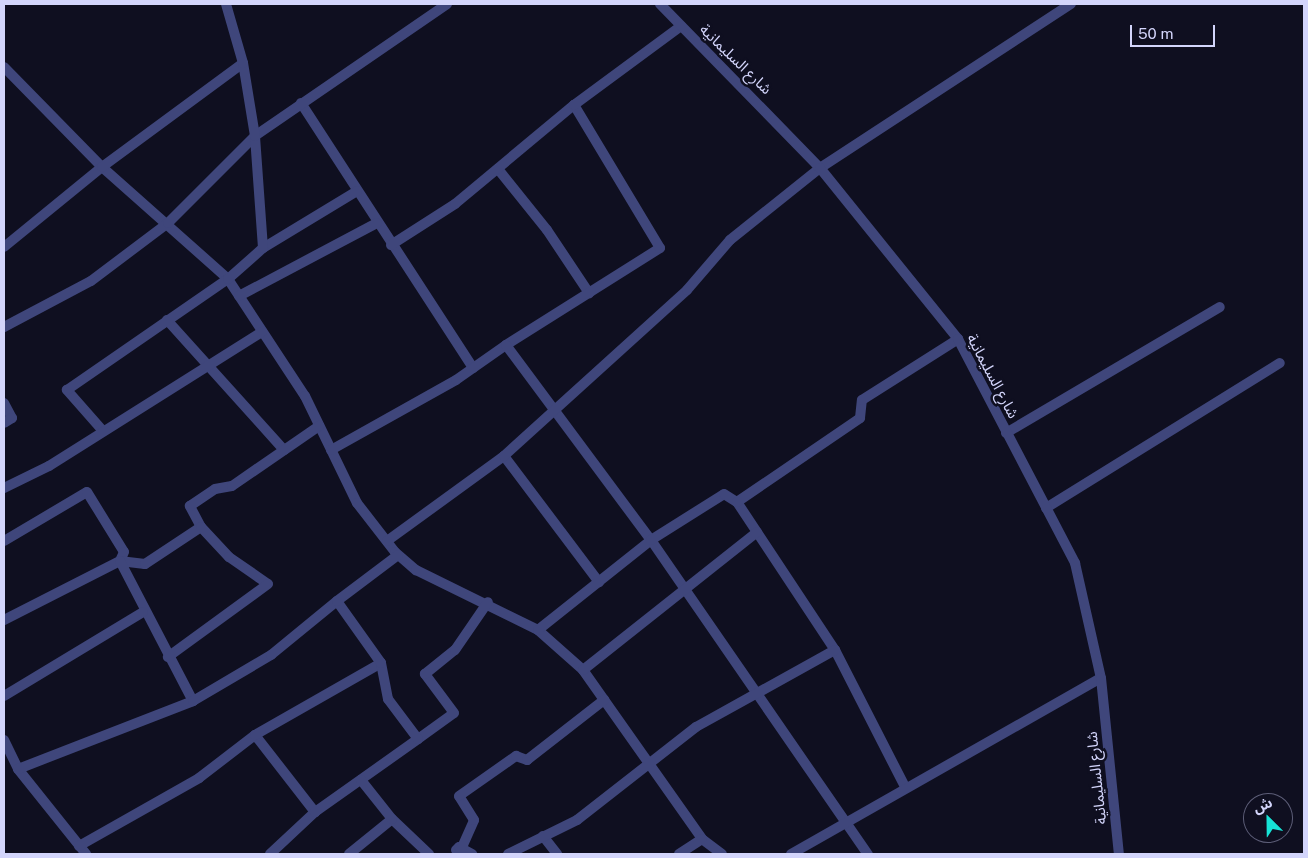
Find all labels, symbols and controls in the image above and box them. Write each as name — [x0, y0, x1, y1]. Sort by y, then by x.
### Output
scale bar — [1133, 15, 1218, 47]
street label: شارع السليمانية — [696, 20, 776, 98]
text: 50 m — [1138, 25, 1173, 42]
street label: شارع السليمانية — [963, 331, 1023, 421]
street label: شارع السليمانية — [1082, 731, 1110, 825]
north arrow — [1243, 793, 1293, 843]
text: ش — [1251, 794, 1274, 816]

